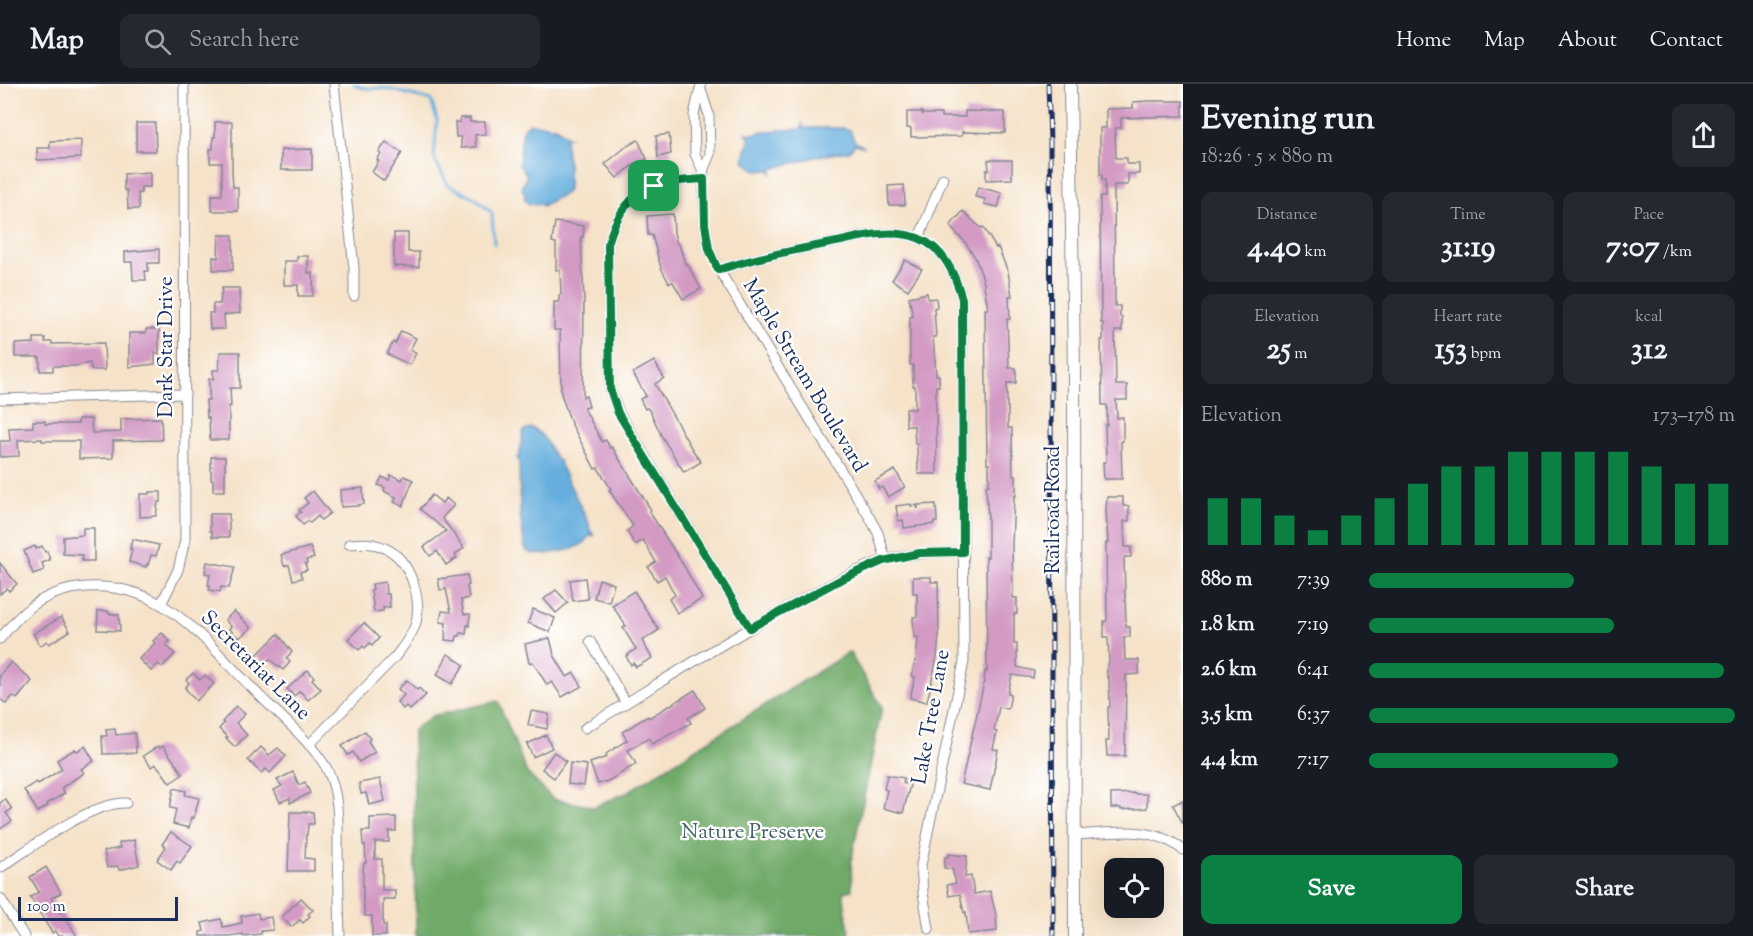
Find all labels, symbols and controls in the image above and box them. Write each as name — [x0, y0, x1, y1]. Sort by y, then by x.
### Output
search box — [120, 14, 540, 68]
text: Map — [30, 21, 84, 61]
icon: search — [141, 25, 174, 58]
text: Search here — [189, 25, 299, 57]
text: Home — [1396, 26, 1451, 56]
text: Map — [1484, 26, 1525, 56]
text: About — [1558, 26, 1617, 56]
text: Contact — [1650, 26, 1723, 56]
text: Evening run — [1201, 96, 1375, 144]
button: share — [1672, 104, 1735, 167]
text: 18:26 · 5 × 880 m — [1201, 143, 1333, 172]
pin — [628, 160, 679, 211]
icon: arrive — [637, 169, 670, 202]
text: Distance — [1257, 204, 1317, 227]
text: Time — [1450, 204, 1486, 227]
text: Pace — [1634, 204, 1664, 227]
text: 4.40 — [1248, 227, 1301, 270]
text: 31:19 — [1441, 227, 1495, 270]
text: 7:07 — [1606, 227, 1660, 270]
text: km — [1301, 241, 1326, 264]
text: /km — [1660, 241, 1692, 264]
street label: Maple Stream Boulevard — [734, 273, 874, 479]
street label: Dark Star Drive — [152, 276, 182, 418]
text: Elevation — [1255, 306, 1319, 329]
text: Heart rate — [1434, 306, 1502, 329]
text: kcal — [1635, 306, 1663, 329]
text: 25 — [1267, 329, 1291, 372]
text: 153 — [1435, 329, 1467, 372]
text: 312 — [1631, 329, 1667, 372]
text: m — [1291, 343, 1307, 366]
text: bpm — [1467, 343, 1501, 366]
text: Elevation — [1201, 402, 1282, 431]
text: 173–178 m — [1653, 402, 1735, 431]
street label: Railroad Road — [1039, 446, 1069, 574]
text: 880 m — [1201, 566, 1252, 595]
text: 7:39 — [1297, 566, 1330, 595]
street label: Secretariat Lane — [193, 604, 317, 728]
text: 1.8 km — [1201, 611, 1255, 640]
text: 7:19 — [1297, 611, 1329, 640]
street label: Lake Tree Lane — [905, 647, 959, 787]
text: 2.6 km — [1201, 656, 1257, 685]
text: 6:41 — [1297, 656, 1329, 685]
text: 3.5 km — [1201, 701, 1253, 730]
text: 6:37 — [1297, 701, 1330, 730]
text: 4.4 km — [1201, 746, 1258, 775]
text: 7:17 — [1297, 746, 1329, 775]
park label: Nature Preserve — [682, 818, 824, 848]
button: Save — [1201, 855, 1462, 924]
button: Share — [1474, 855, 1735, 924]
map controls — [1104, 858, 1164, 918]
button: locate — [1104, 858, 1164, 918]
scale bar — [18, 894, 178, 922]
text: 100 m — [27, 896, 66, 919]

